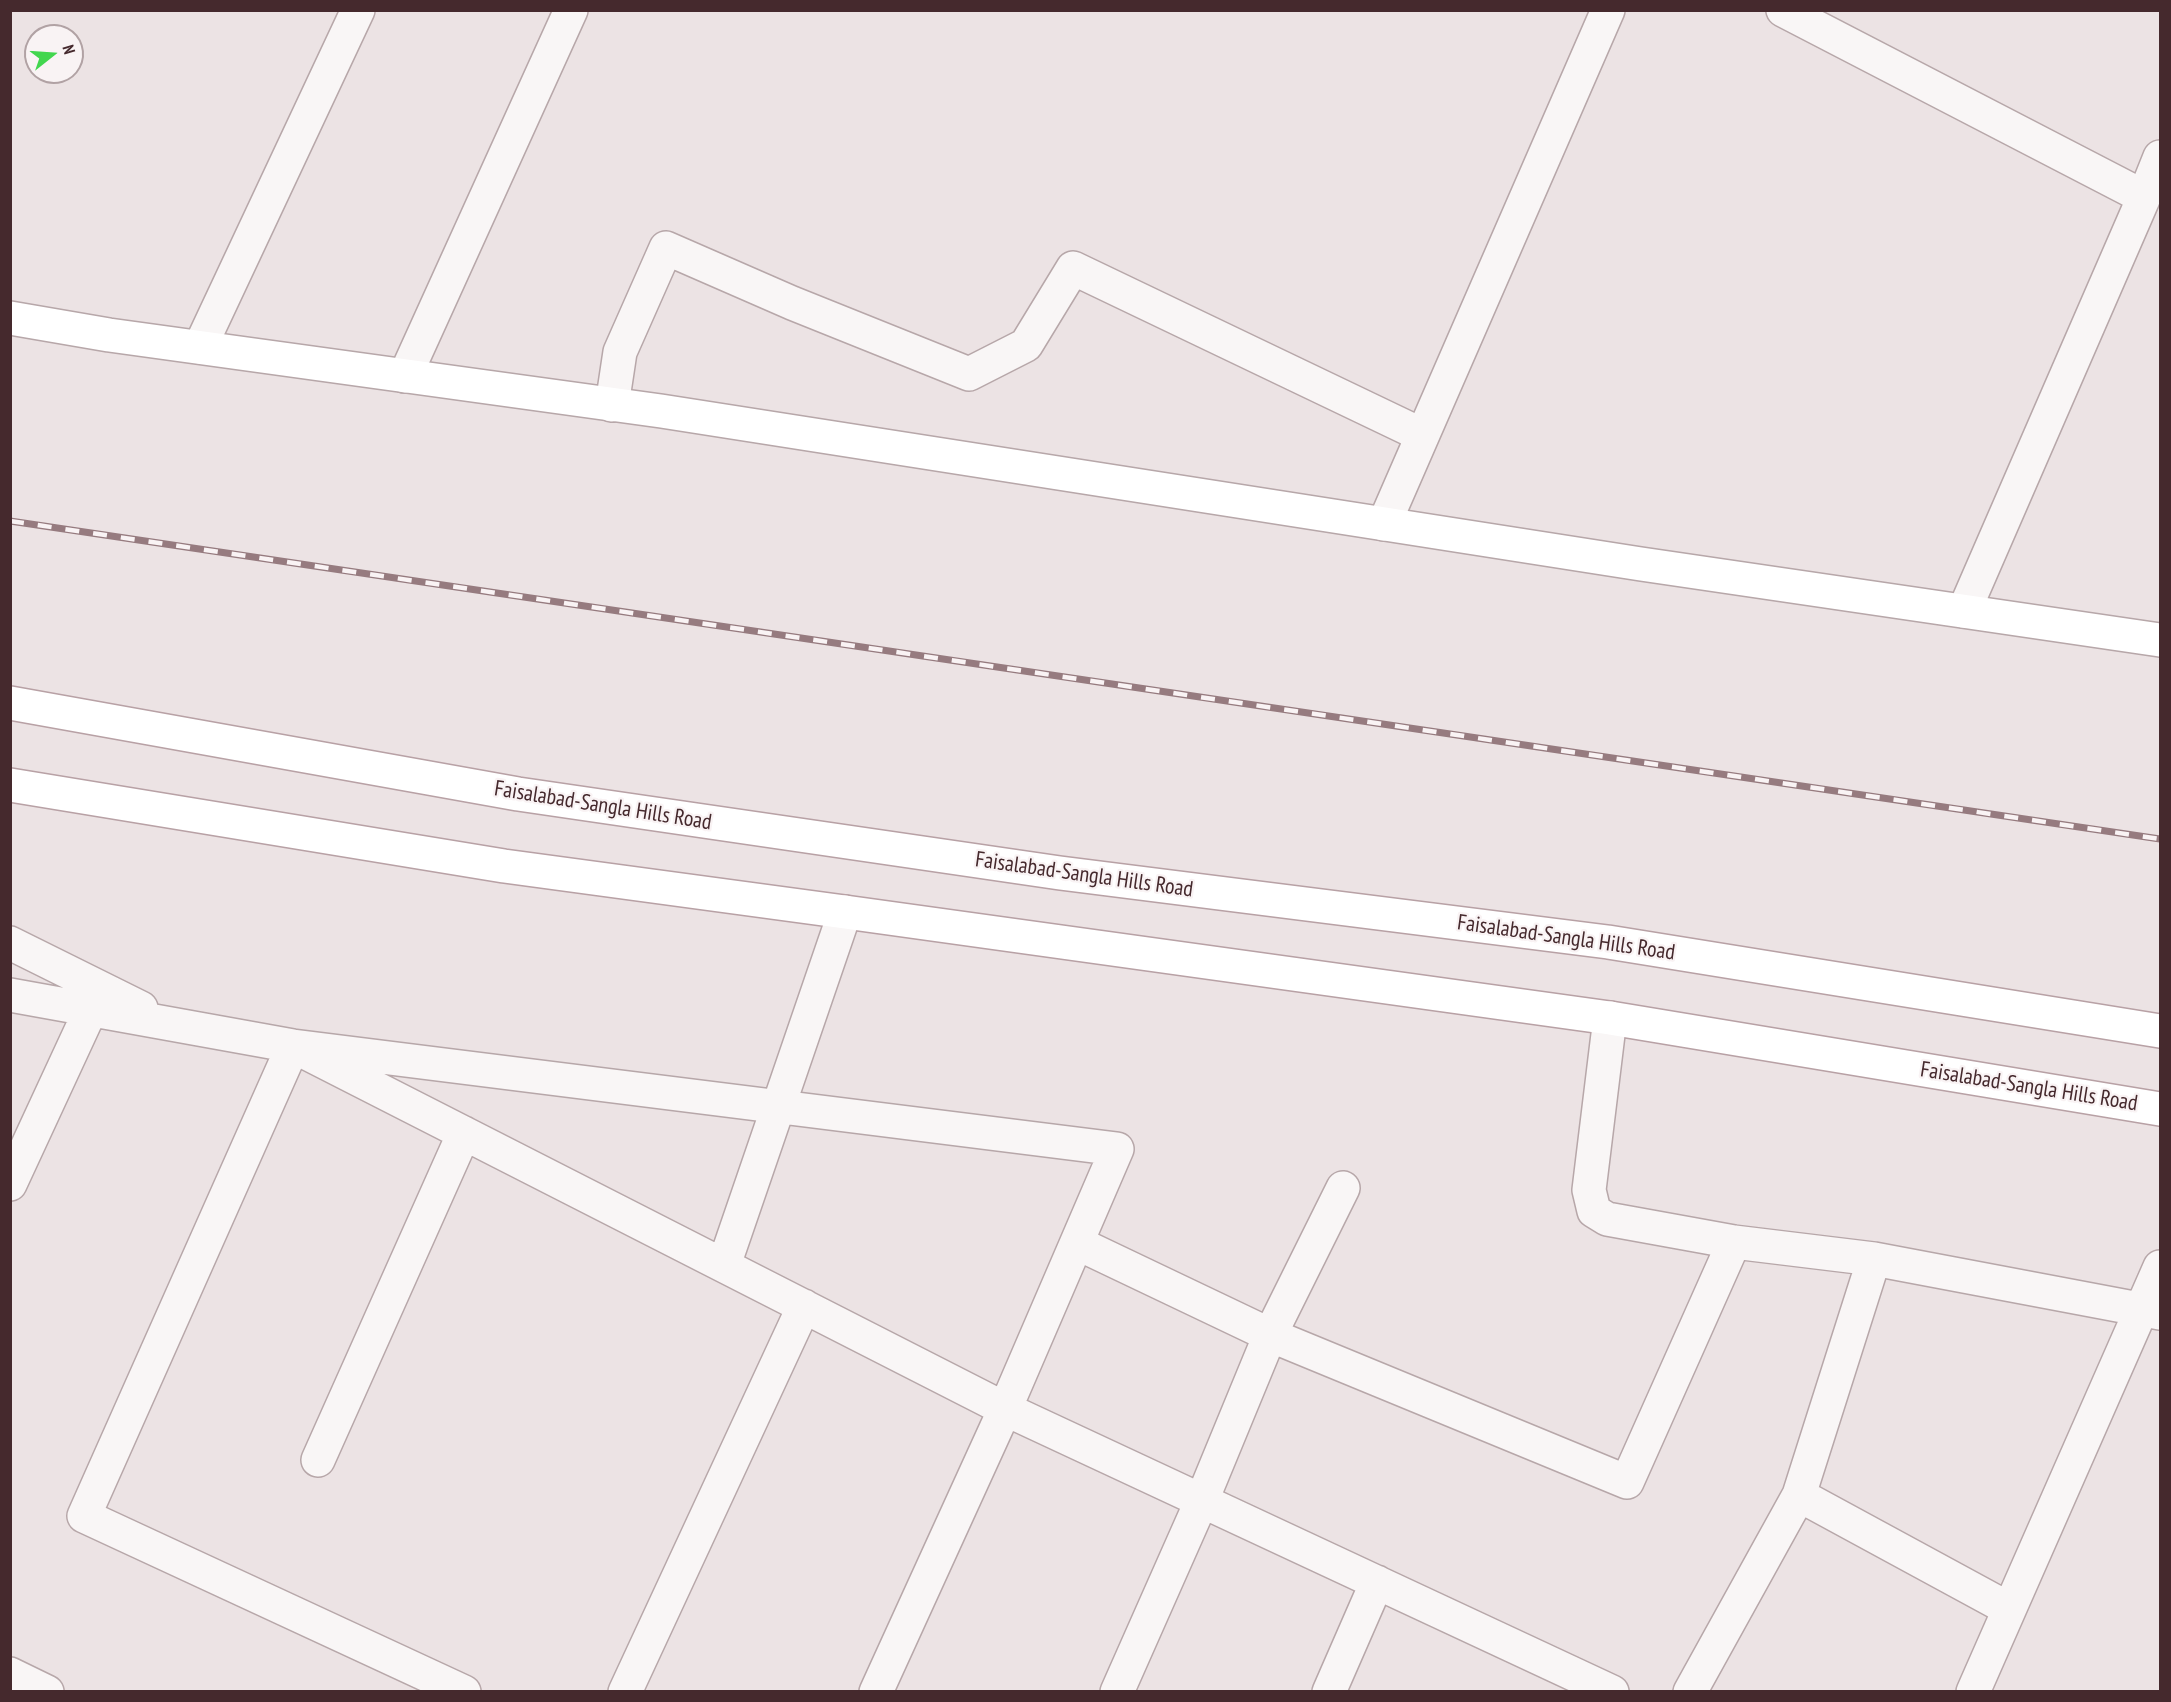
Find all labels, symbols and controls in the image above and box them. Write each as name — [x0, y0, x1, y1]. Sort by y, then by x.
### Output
north arrow — [24, 24, 84, 84]
text: N — [58, 42, 80, 56]
street label: Faisalabad-Sangla Hills Road — [493, 776, 713, 836]
street label: Faisalabad-Sangla Hills Road — [973, 847, 1195, 903]
street label: Faisalabad-Sangla Hills Road — [1455, 910, 1677, 966]
street label: Faisalabad-Sangla Hills Road — [1919, 1057, 2139, 1117]

